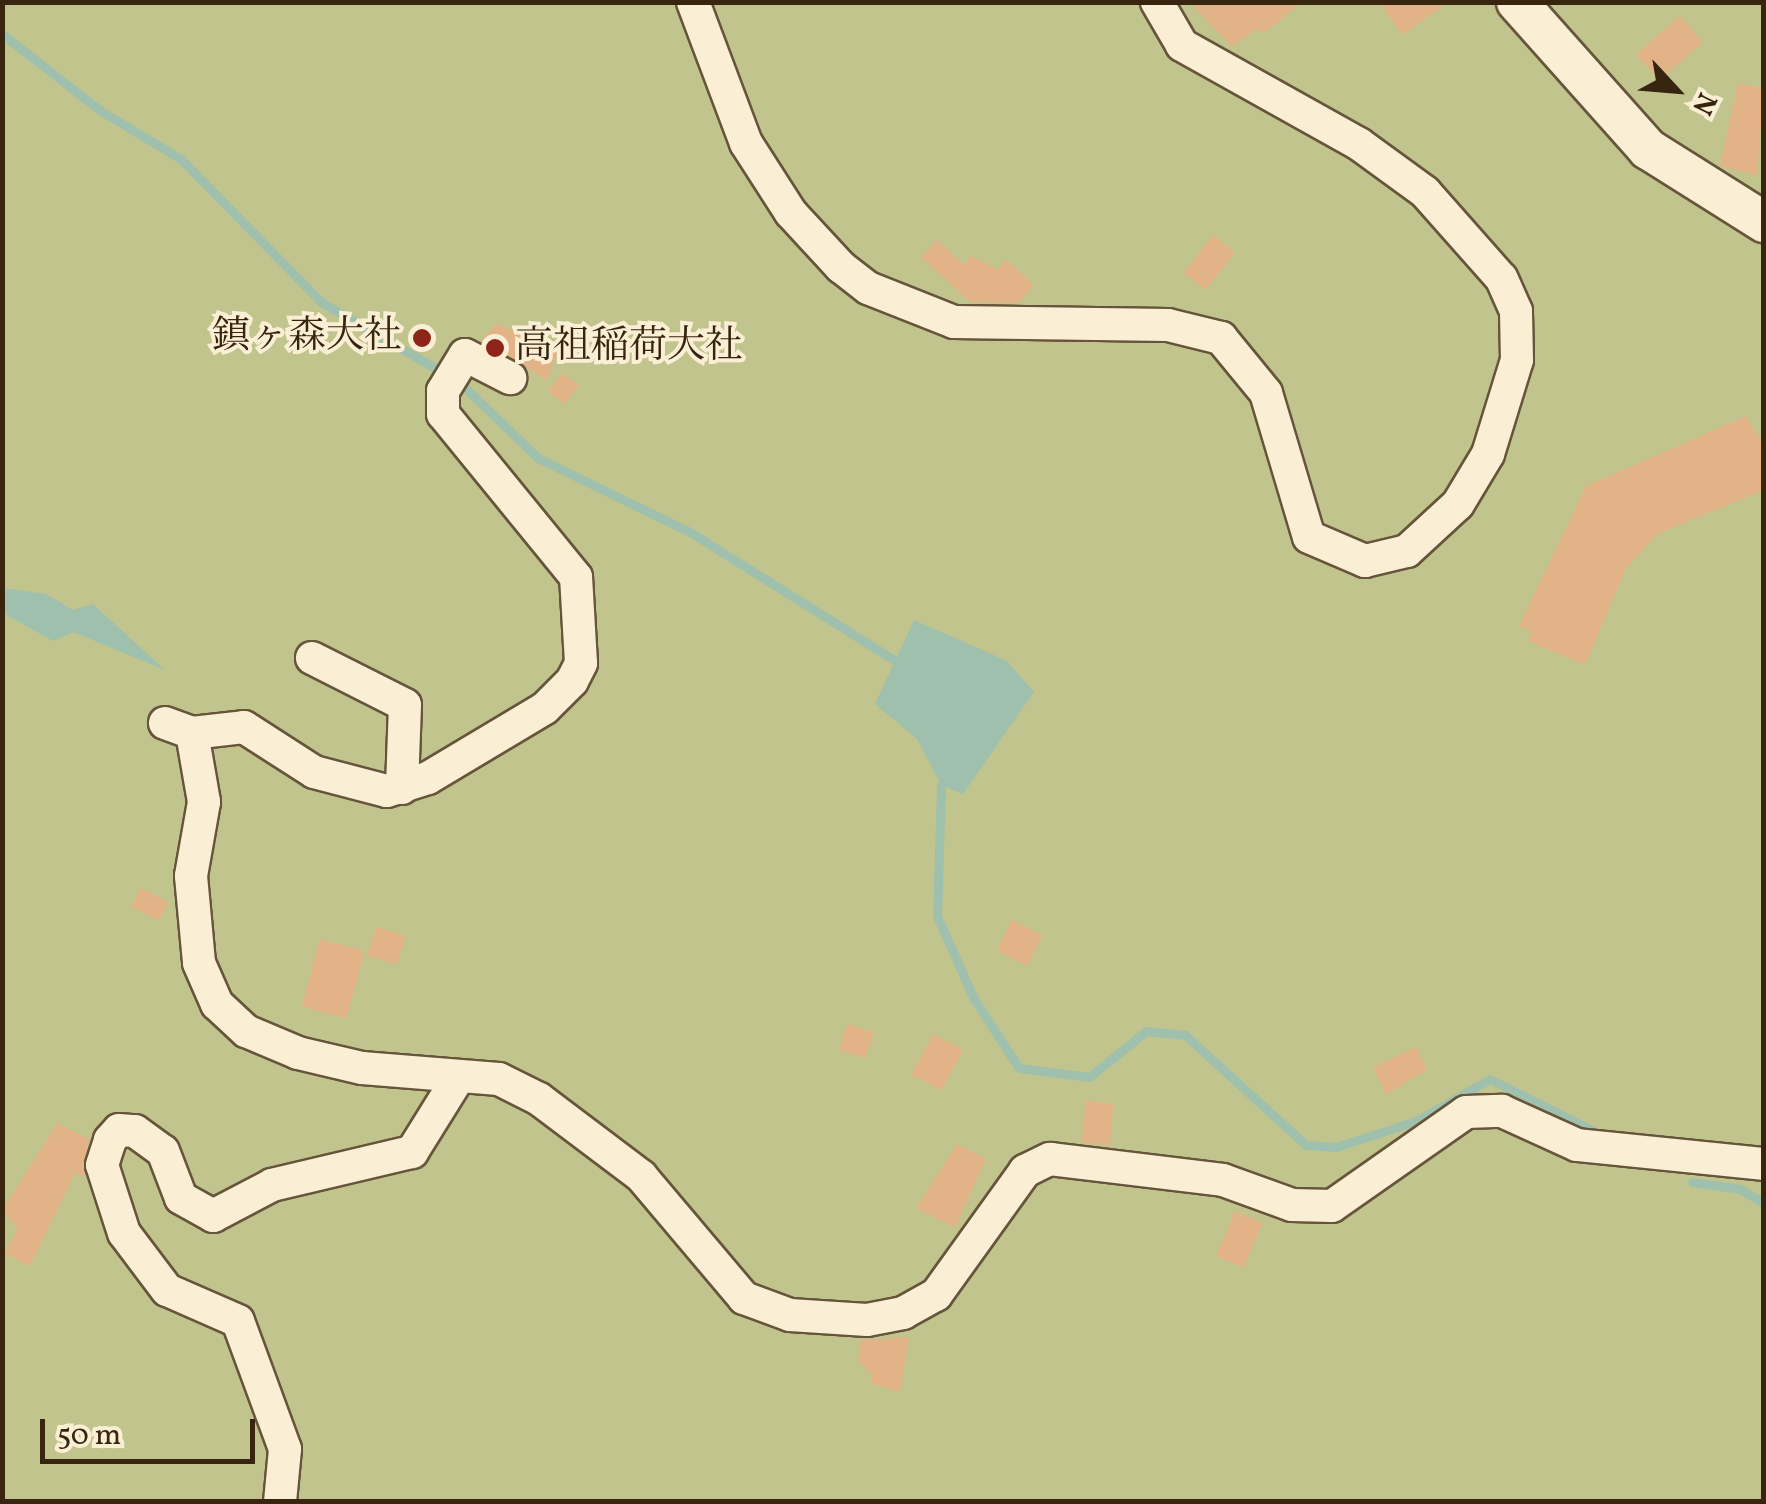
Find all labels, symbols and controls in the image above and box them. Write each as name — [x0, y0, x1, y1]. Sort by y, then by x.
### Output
north arrow — [1626, 40, 1726, 140]
text: N — [1681, 86, 1725, 121]
place label: 鎮ヶ森大社 — [212, 315, 402, 361]
place label: 高祖稲荷大社 — [515, 325, 743, 371]
marker: 鎮ヶ森大社 — [411, 327, 433, 349]
marker: 高祖稲荷大社 — [484, 337, 506, 359]
scale bar — [45, 1399, 260, 1461]
text: 50 m — [57, 1415, 121, 1457]

